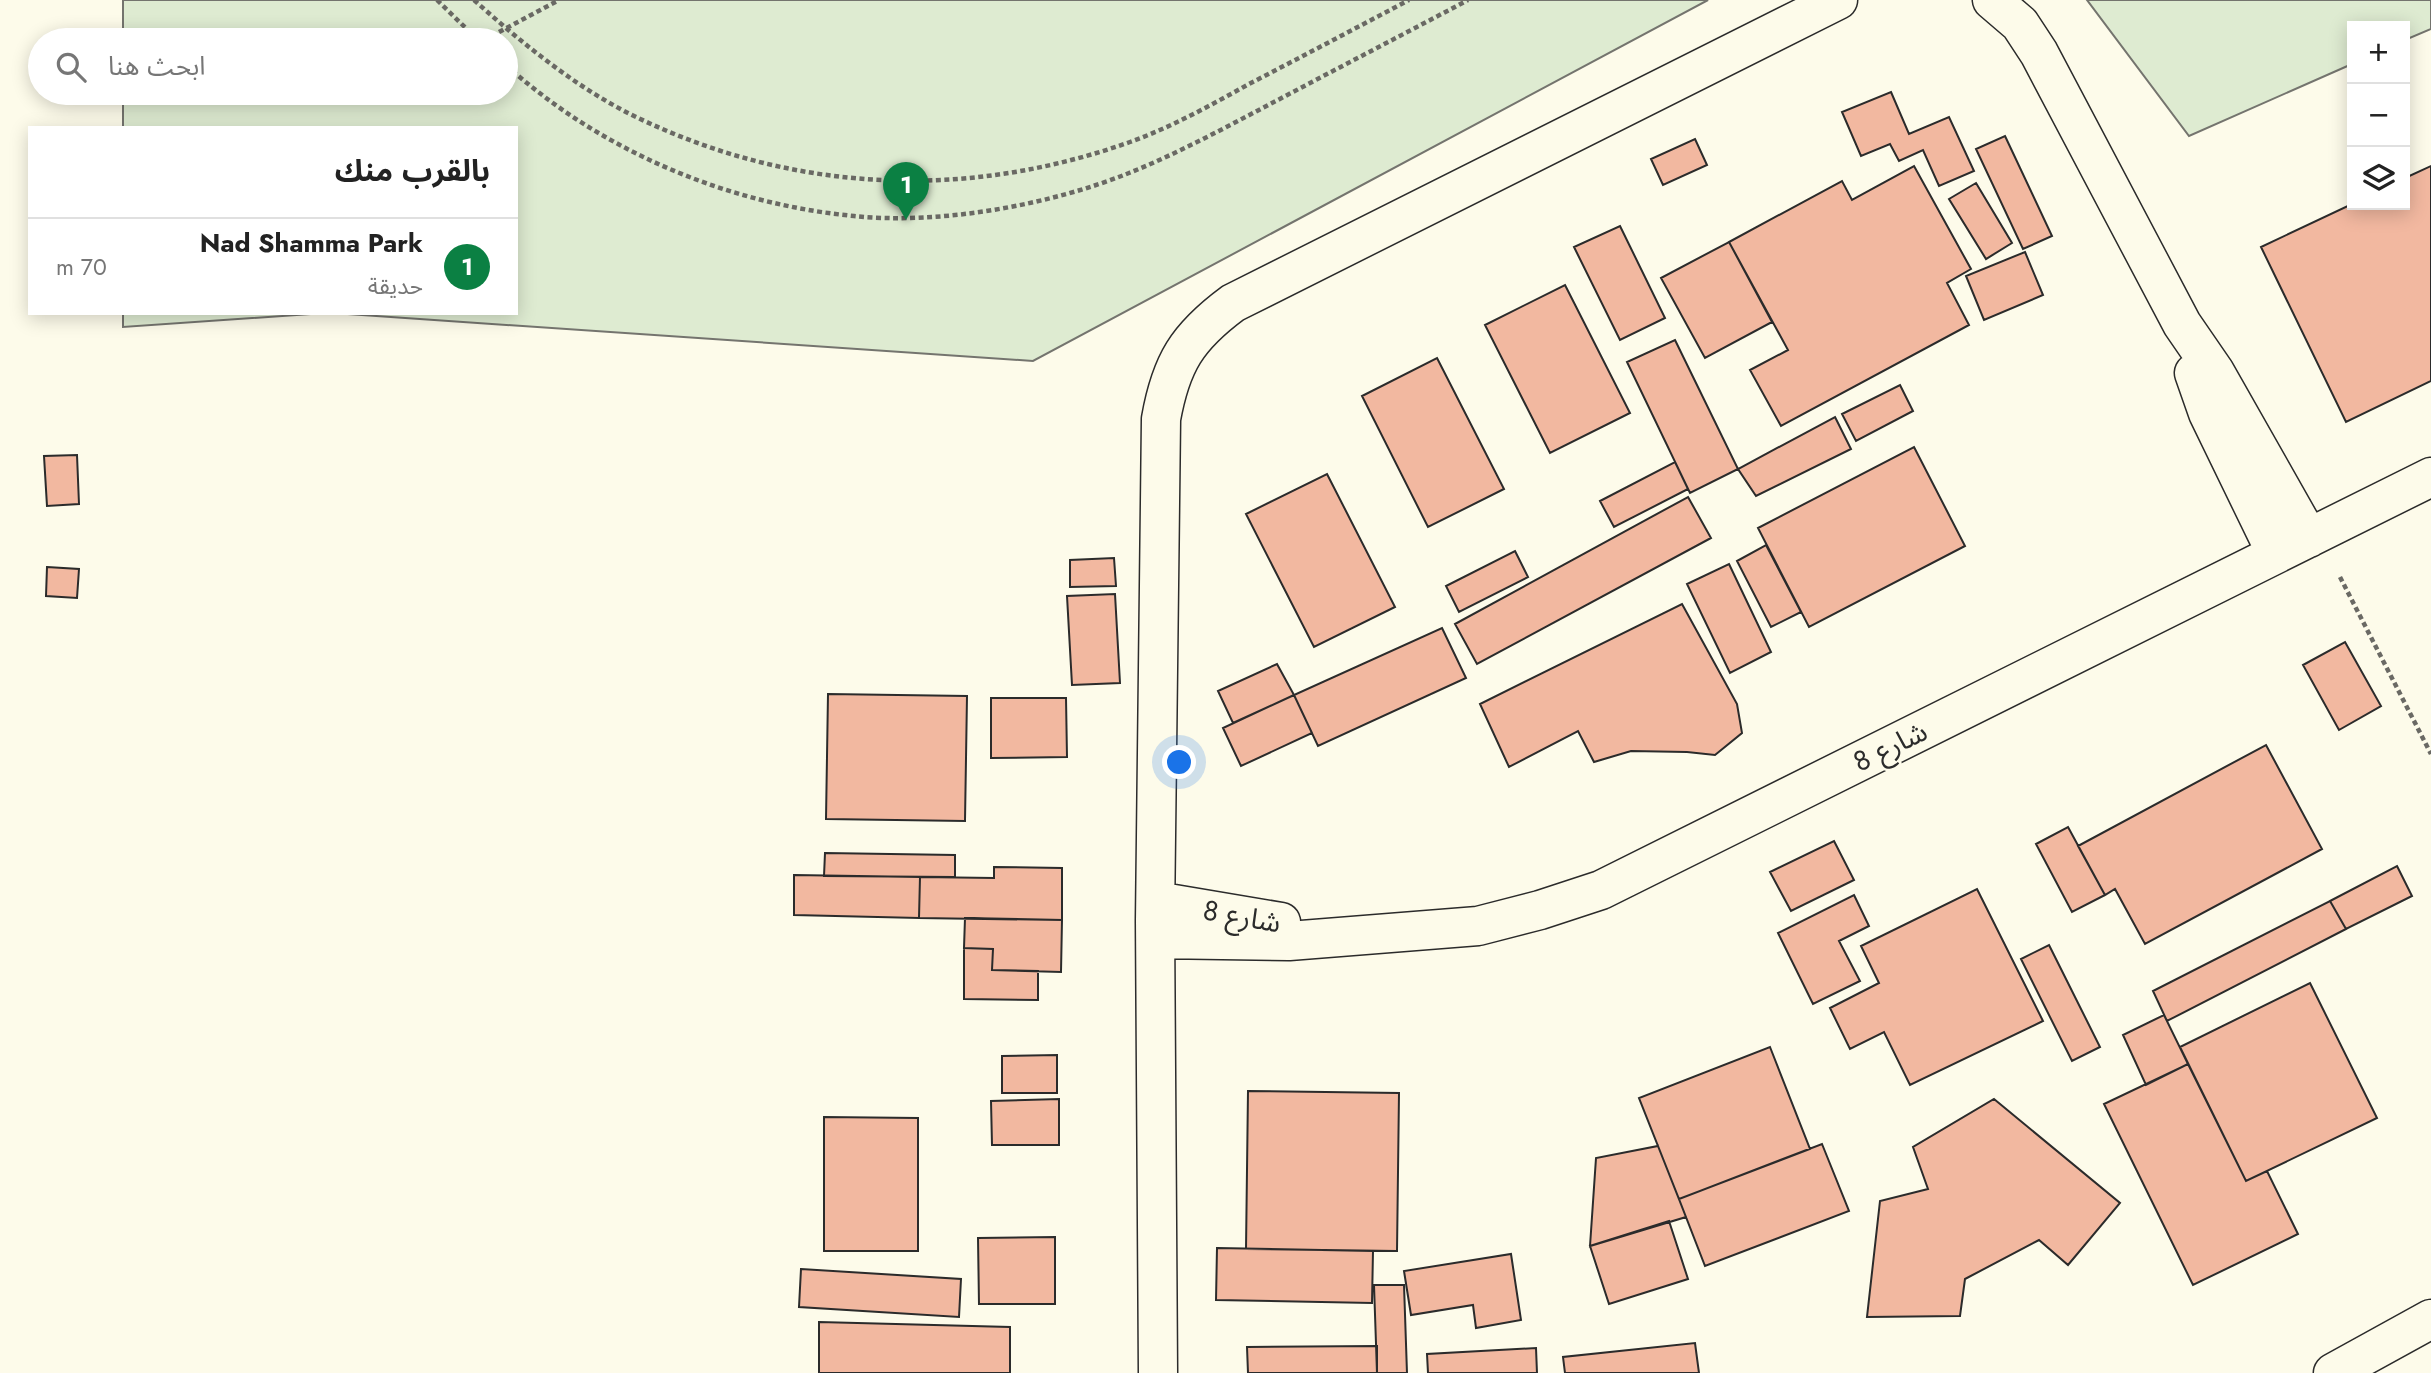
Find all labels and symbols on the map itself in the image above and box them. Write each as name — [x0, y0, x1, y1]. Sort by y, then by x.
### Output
pin: 1 — [883, 162, 929, 220]
street label: شارع 8 — [1846, 711, 1934, 782]
your location — [1162, 745, 1196, 779]
street label: شارع 8 — [1200, 890, 1284, 943]

